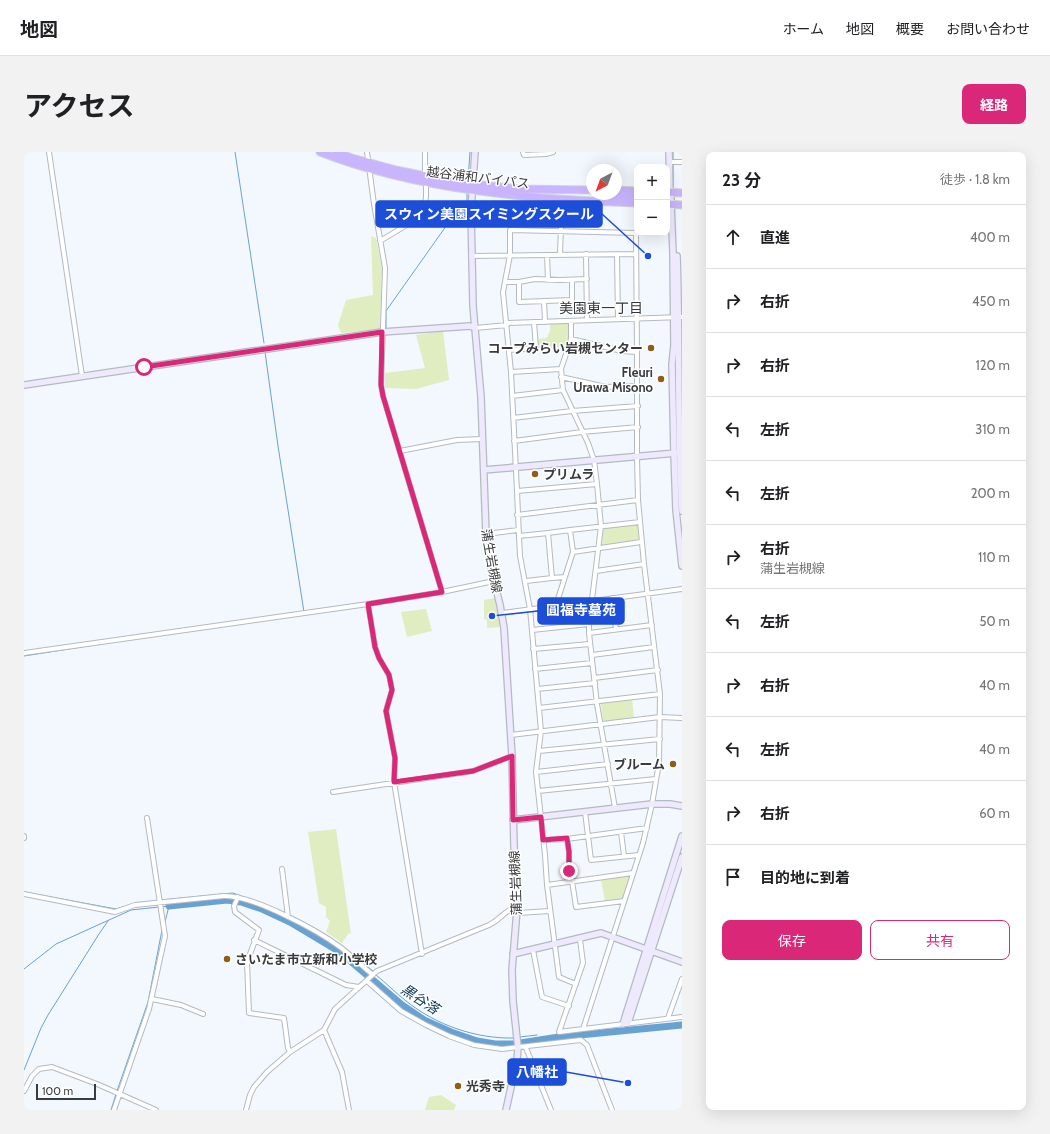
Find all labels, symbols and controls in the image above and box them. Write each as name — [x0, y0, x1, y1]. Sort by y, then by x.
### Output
text: 地図 — [20, 18, 58, 41]
text: ホーム — [782, 20, 824, 38]
text: 地図 — [846, 20, 874, 38]
text: 概要 — [896, 20, 924, 38]
text: お問い合わせ — [946, 20, 1030, 38]
button: 経路 — [962, 84, 1026, 124]
text: アクセス — [24, 89, 135, 123]
street label: 越谷浦和バイパス — [426, 163, 530, 191]
north arrow — [586, 164, 622, 200]
map controls — [634, 164, 670, 236]
button: + — [634, 164, 670, 200]
text: 23 分 — [722, 170, 761, 190]
text: 徒歩 · 1.8 km — [940, 171, 1010, 187]
button: − — [634, 200, 670, 236]
callout: スウィン美園スイミングスクール — [376, 201, 602, 227]
text: スウィン美園スイミングスクール — [384, 205, 594, 223]
icon: ahead — [722, 226, 744, 248]
text: 直進 — [760, 229, 790, 247]
text: 400 m — [970, 229, 1010, 245]
icon: right — [722, 290, 744, 312]
text: 右折 — [760, 293, 790, 311]
text: 450 m — [972, 293, 1010, 309]
district label: 美園東一丁目 — [559, 299, 643, 317]
place label: コープみらい岩槻センター — [488, 340, 643, 356]
marker: コープみらい岩槻センター — [646, 343, 656, 353]
icon: right — [722, 354, 744, 376]
text: 右折 — [760, 357, 790, 375]
text: 120 m — [976, 357, 1010, 373]
route start — [135, 358, 153, 376]
place label: Fleuri Urawa Misono — [573, 364, 654, 395]
marker: Fleuri Urawa Misono — [656, 374, 666, 384]
icon: left — [722, 418, 744, 440]
text: 左折 — [760, 421, 790, 439]
text: 310 m — [975, 421, 1010, 437]
place label: プリムラ — [543, 466, 594, 482]
marker: プリムラ — [530, 469, 540, 479]
icon: left — [722, 482, 744, 504]
text: 左折 — [760, 485, 790, 503]
text: 200 m — [971, 485, 1010, 501]
street label: 蒲生岩槻線 — [478, 528, 506, 594]
text: 右折 — [760, 540, 790, 558]
icon: right — [722, 546, 744, 568]
text: 110 m — [978, 549, 1010, 565]
text: 蒲生岩槻線 — [760, 560, 825, 576]
callout: 圓福寺墓苑 — [538, 598, 624, 624]
text: 圓福寺墓苑 — [546, 601, 616, 619]
icon: left — [722, 610, 744, 632]
text: 左折 — [760, 613, 790, 631]
text: 50 m — [980, 613, 1010, 629]
icon: right — [722, 674, 744, 696]
text: 右折 — [760, 677, 790, 695]
text: 40 m — [979, 677, 1010, 693]
icon: left — [722, 738, 744, 760]
text: 左折 — [760, 741, 790, 759]
text: 40 m — [979, 741, 1010, 757]
place label: ブルーム — [613, 756, 665, 772]
marker: ブルーム — [668, 759, 678, 769]
icon: right — [722, 802, 744, 824]
text: 右折 — [760, 805, 790, 823]
text: 60 m — [979, 805, 1010, 821]
street label: 蒲生岩槻線 — [506, 850, 524, 916]
route end — [560, 862, 578, 880]
icon: arrive — [722, 866, 744, 888]
text: 目的地に到着 — [760, 869, 850, 887]
button: 保存 — [722, 920, 862, 960]
button: 共有 — [870, 920, 1010, 960]
place label: さいたま市立新和小学校 — [235, 951, 378, 967]
marker: さいたま市立新和小学校 — [222, 954, 232, 964]
water label: 黒谷落 — [397, 980, 444, 1019]
callout: 八幡社 — [508, 1059, 566, 1085]
text: 八幡社 — [516, 1063, 558, 1081]
place label: 光秀寺 — [466, 1078, 505, 1094]
marker: 光秀寺 — [453, 1081, 463, 1091]
scale bar — [36, 1082, 96, 1101]
text: 100 m — [42, 1084, 73, 1098]

